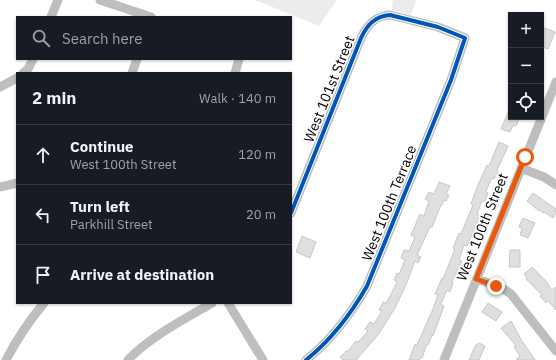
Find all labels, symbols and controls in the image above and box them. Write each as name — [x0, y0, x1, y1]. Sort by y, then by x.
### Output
map controls — [508, 12, 544, 120]
button: + — [508, 12, 544, 48]
search box — [16, 16, 292, 60]
icon: search — [30, 27, 52, 49]
text: Search here — [62, 29, 142, 48]
street label: West 101st Street — [299, 33, 359, 145]
button: − — [508, 48, 544, 84]
button: locate — [508, 84, 544, 120]
text: 2 min — [32, 87, 76, 109]
text: Walk · 140 m — [199, 90, 276, 107]
text: Continue — [70, 137, 134, 156]
street label: West 100th Terrace — [358, 142, 421, 264]
icon: ahead — [32, 144, 54, 166]
text: 120 m — [238, 146, 276, 163]
route start — [516, 148, 534, 166]
text: West 100th Street — [70, 156, 176, 173]
street label: West 100th Street — [452, 170, 512, 284]
text: Turn left — [70, 197, 130, 216]
icon: left — [32, 204, 54, 226]
text: 20 m — [246, 206, 276, 223]
text: Parkhill Street — [70, 216, 153, 233]
icon: arrive — [32, 264, 54, 286]
text: Arrive at destination — [70, 265, 214, 284]
route end — [487, 277, 505, 295]

